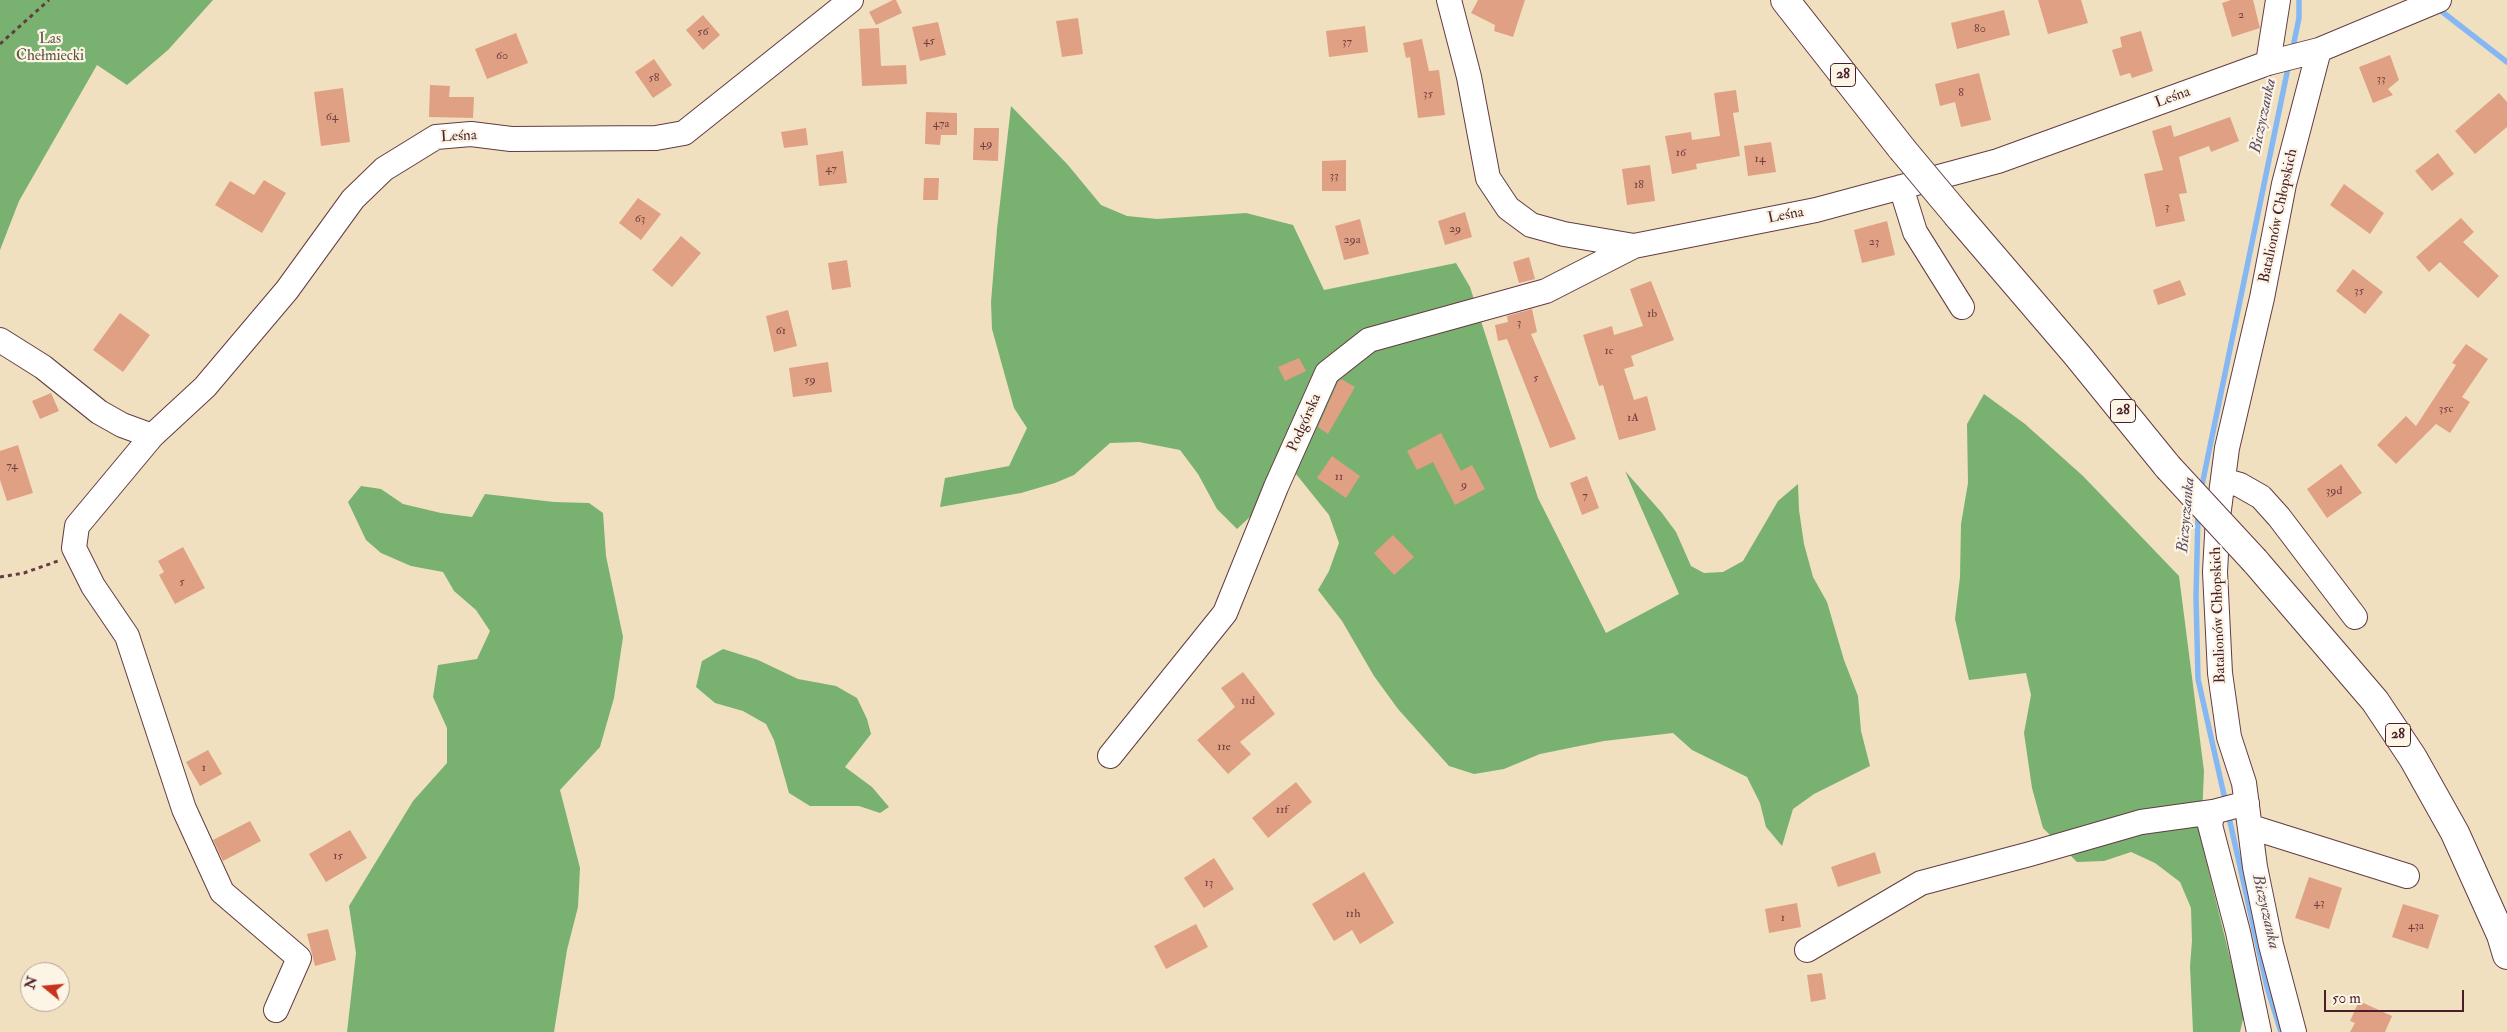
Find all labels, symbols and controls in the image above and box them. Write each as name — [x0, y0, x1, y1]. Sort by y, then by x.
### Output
house number: 2 — [2238, 8, 2244, 22]
house number: 80 — [1974, 22, 1986, 36]
house number: 56 — [697, 25, 709, 39]
park label: Las Chełmiecki — [16, 31, 84, 66]
house number: 45 — [923, 34, 935, 48]
house number: 37 — [1342, 35, 1352, 49]
house number: 60 — [496, 49, 508, 63]
road number: 28 — [1830, 64, 1856, 86]
house number: 58 — [649, 71, 659, 85]
house number: 33 — [2376, 72, 2386, 86]
water label: Biczyczanka — [2247, 77, 2281, 155]
street label: Leśna — [2153, 83, 2193, 113]
house number: 8 — [1958, 86, 1964, 100]
house number: 35 — [1423, 87, 1433, 101]
house number: 64 — [326, 110, 338, 124]
house number: 47a — [933, 117, 949, 131]
street label: Leśna — [440, 127, 478, 147]
house number: 49 — [980, 137, 992, 151]
house number: 16 — [1676, 146, 1686, 160]
street label: Batalionów Chłopskich — [2256, 147, 2302, 285]
house number: 14 — [1755, 152, 1765, 166]
house number: 47 — [825, 162, 837, 176]
house number: 33 — [1329, 169, 1339, 183]
house number: 18 — [1634, 178, 1644, 192]
house number: 3 — [2165, 200, 2169, 214]
street label: Leśna — [1767, 204, 1805, 228]
house number: 63 — [635, 212, 645, 226]
house number: 29 — [1449, 222, 1461, 236]
house number: 29a — [1343, 233, 1361, 247]
house number: 23 — [1869, 235, 1879, 249]
house number: 35 — [2354, 284, 2364, 298]
house number: 1b — [1647, 307, 1657, 321]
house number: 3 — [1517, 316, 1521, 330]
house number: 61 — [776, 324, 786, 338]
house number: 1c — [1604, 344, 1614, 358]
house number: 5 — [1533, 371, 1539, 385]
house number: 59 — [804, 373, 816, 387]
street label: Podgórska — [1284, 391, 1326, 455]
road number: 28 — [2110, 400, 2136, 422]
house number: 35c — [2439, 402, 2453, 416]
house number: 1A — [1627, 411, 1639, 425]
house number: 74 — [6, 459, 18, 473]
house number: 11 — [1335, 470, 1343, 484]
water label: Biczyczanka — [2174, 476, 2200, 554]
house number: 9 — [1461, 478, 1467, 492]
house number: 39d — [2326, 484, 2342, 498]
house number: 7 — [1582, 489, 1588, 503]
street label: Batalionów Chłopskich — [2208, 546, 2230, 684]
house number: 5 — [179, 575, 185, 589]
house number: 11d — [1241, 694, 1255, 708]
road number: 28 — [2386, 724, 2410, 746]
house number: 11e — [1217, 740, 1231, 754]
house number: 1 — [202, 761, 206, 775]
house number: 11f — [1276, 803, 1288, 817]
house number: 15 — [333, 849, 343, 863]
water label: Biczyczanka — [2247, 873, 2283, 951]
house number: 13 — [1205, 876, 1213, 890]
house number: 43 — [2313, 896, 2325, 910]
house number: 11h — [1346, 907, 1360, 921]
house number: 1 — [1781, 911, 1785, 925]
house number: 43a — [2408, 919, 2424, 933]
north arrow — [20, 962, 70, 1012]
text: N — [21, 974, 41, 991]
scale bar — [2327, 980, 2467, 1012]
text: 50 m — [2332, 989, 2361, 1008]

